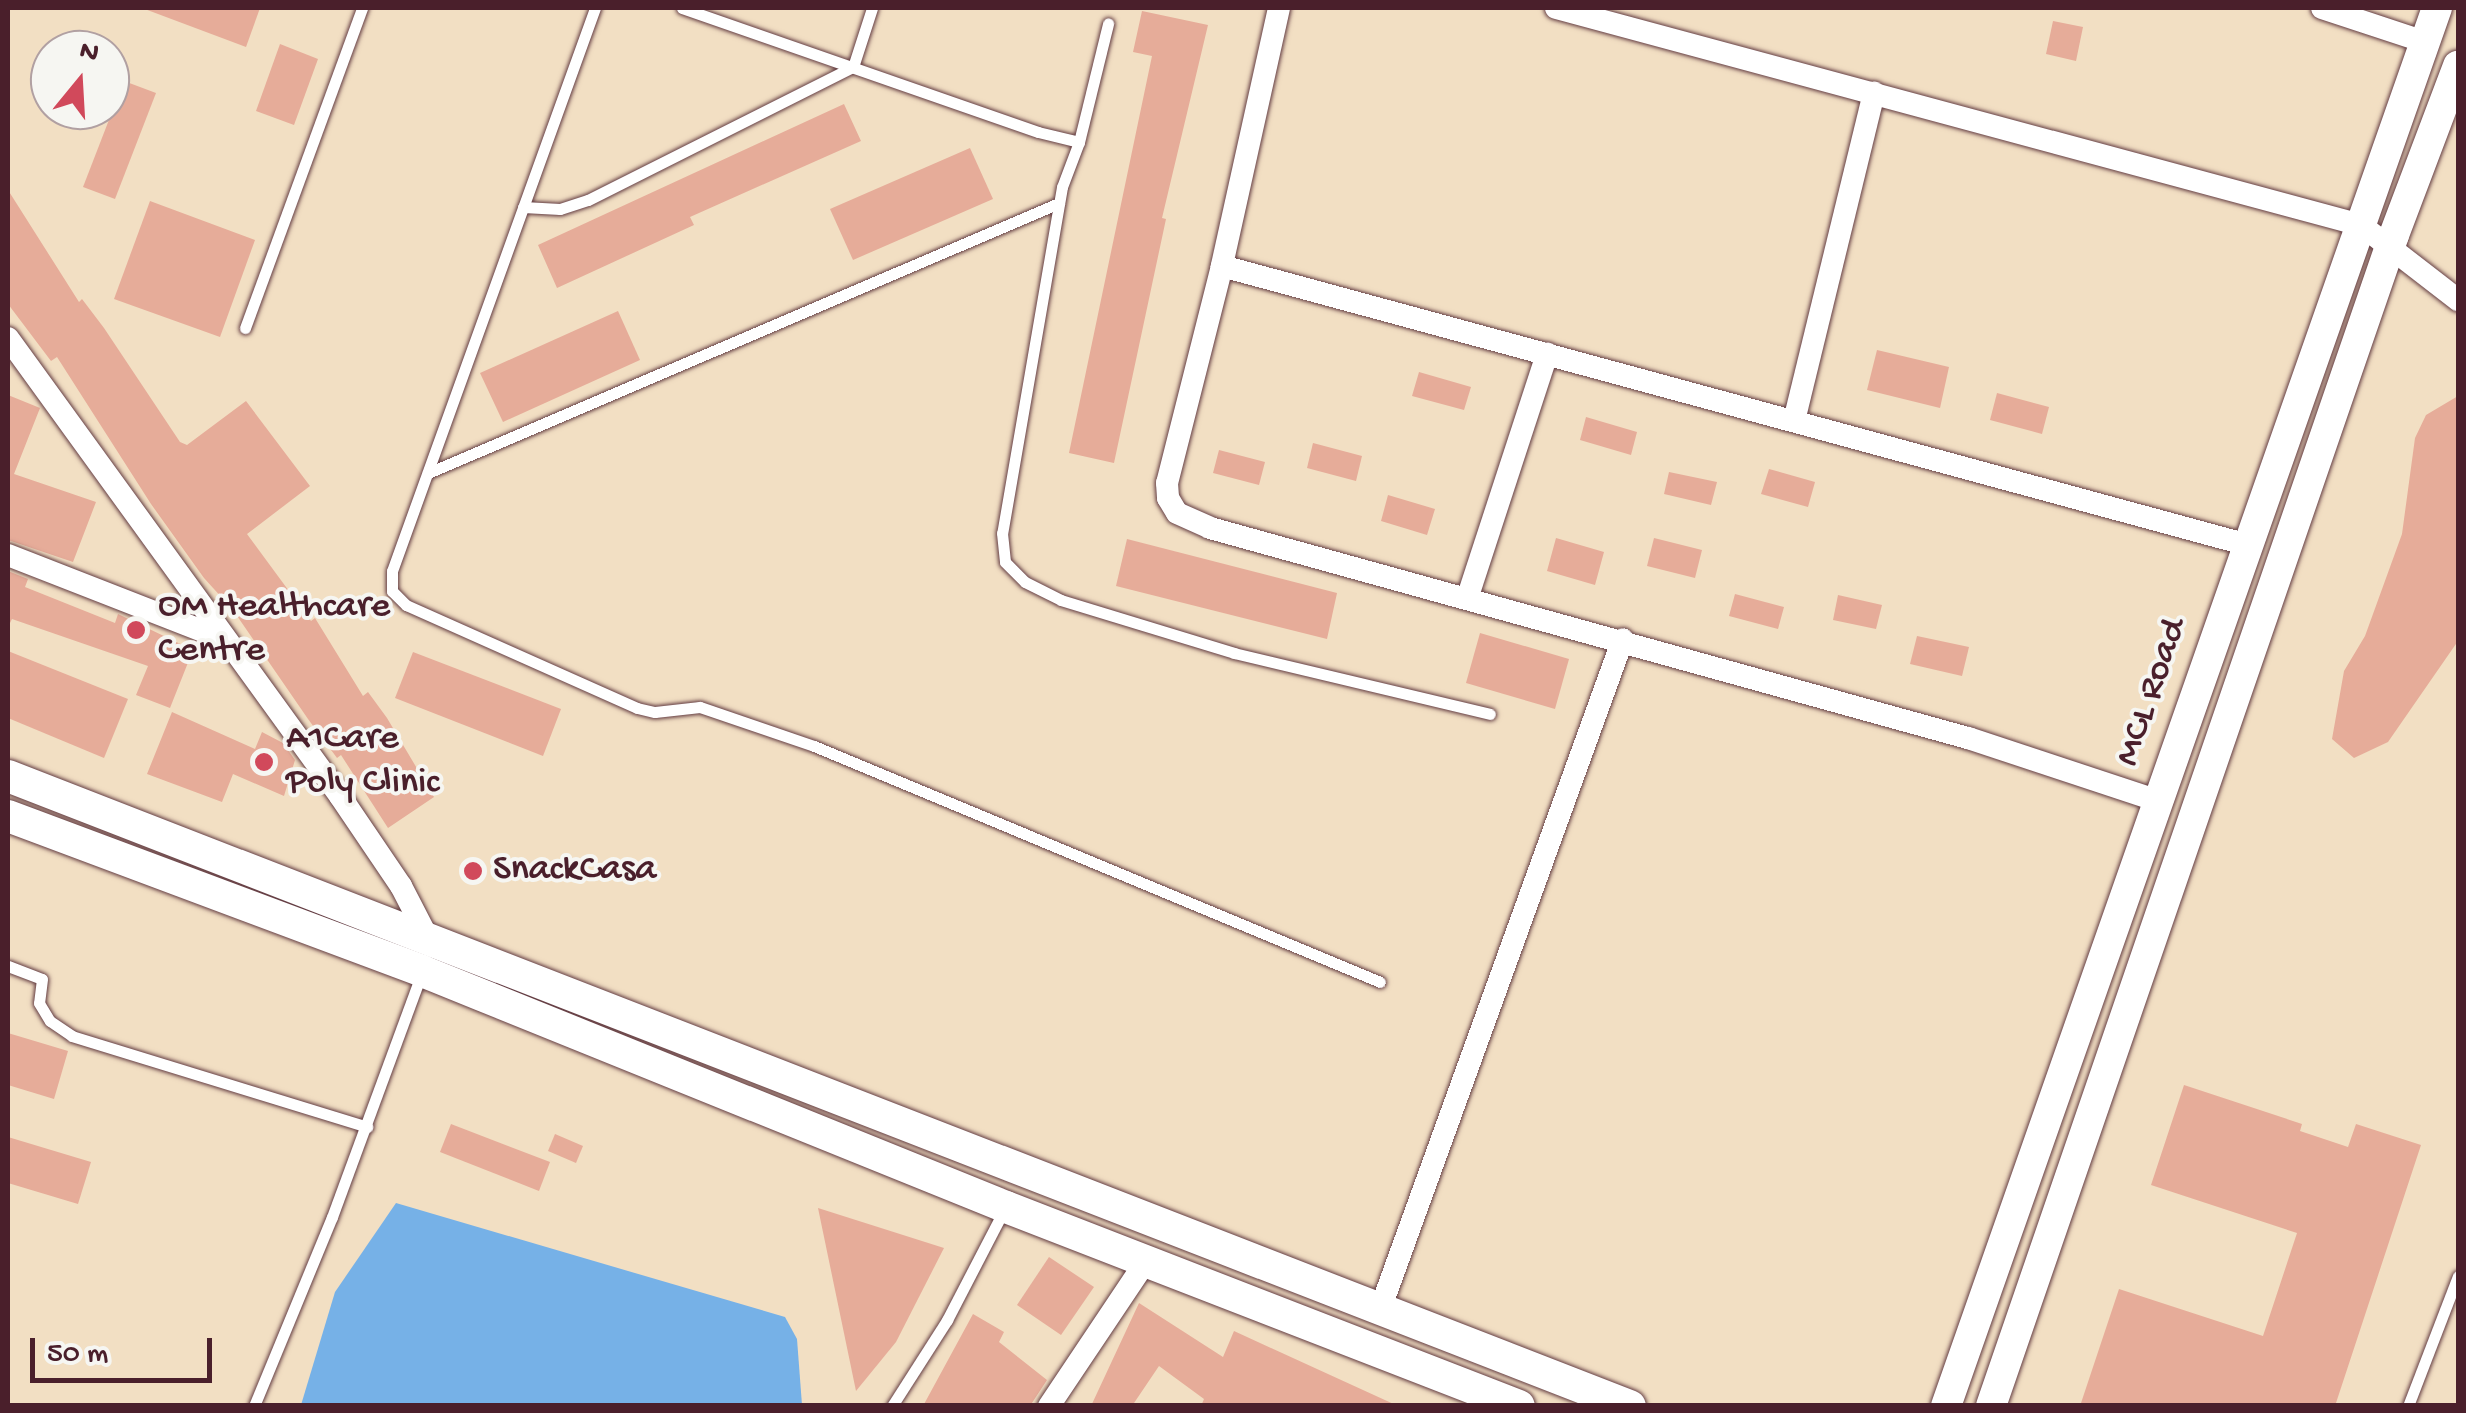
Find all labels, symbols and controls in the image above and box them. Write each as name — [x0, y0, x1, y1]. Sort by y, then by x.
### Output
north arrow — [30, 30, 130, 130]
text: N — [75, 34, 103, 71]
place label: OM Healthcare Centre — [158, 585, 390, 674]
street label: MCL Road — [2107, 613, 2199, 773]
marker: OM Healthcare Centre — [123, 617, 149, 643]
place label: A1Care Poly Clinic — [286, 717, 439, 806]
marker: A1Care Poly Clinic — [251, 749, 277, 775]
place label: SnackCasa — [493, 848, 656, 894]
marker: SnackCasa — [462, 860, 484, 882]
scale bar — [35, 1318, 218, 1380]
text: 50 m — [47, 1338, 108, 1373]

